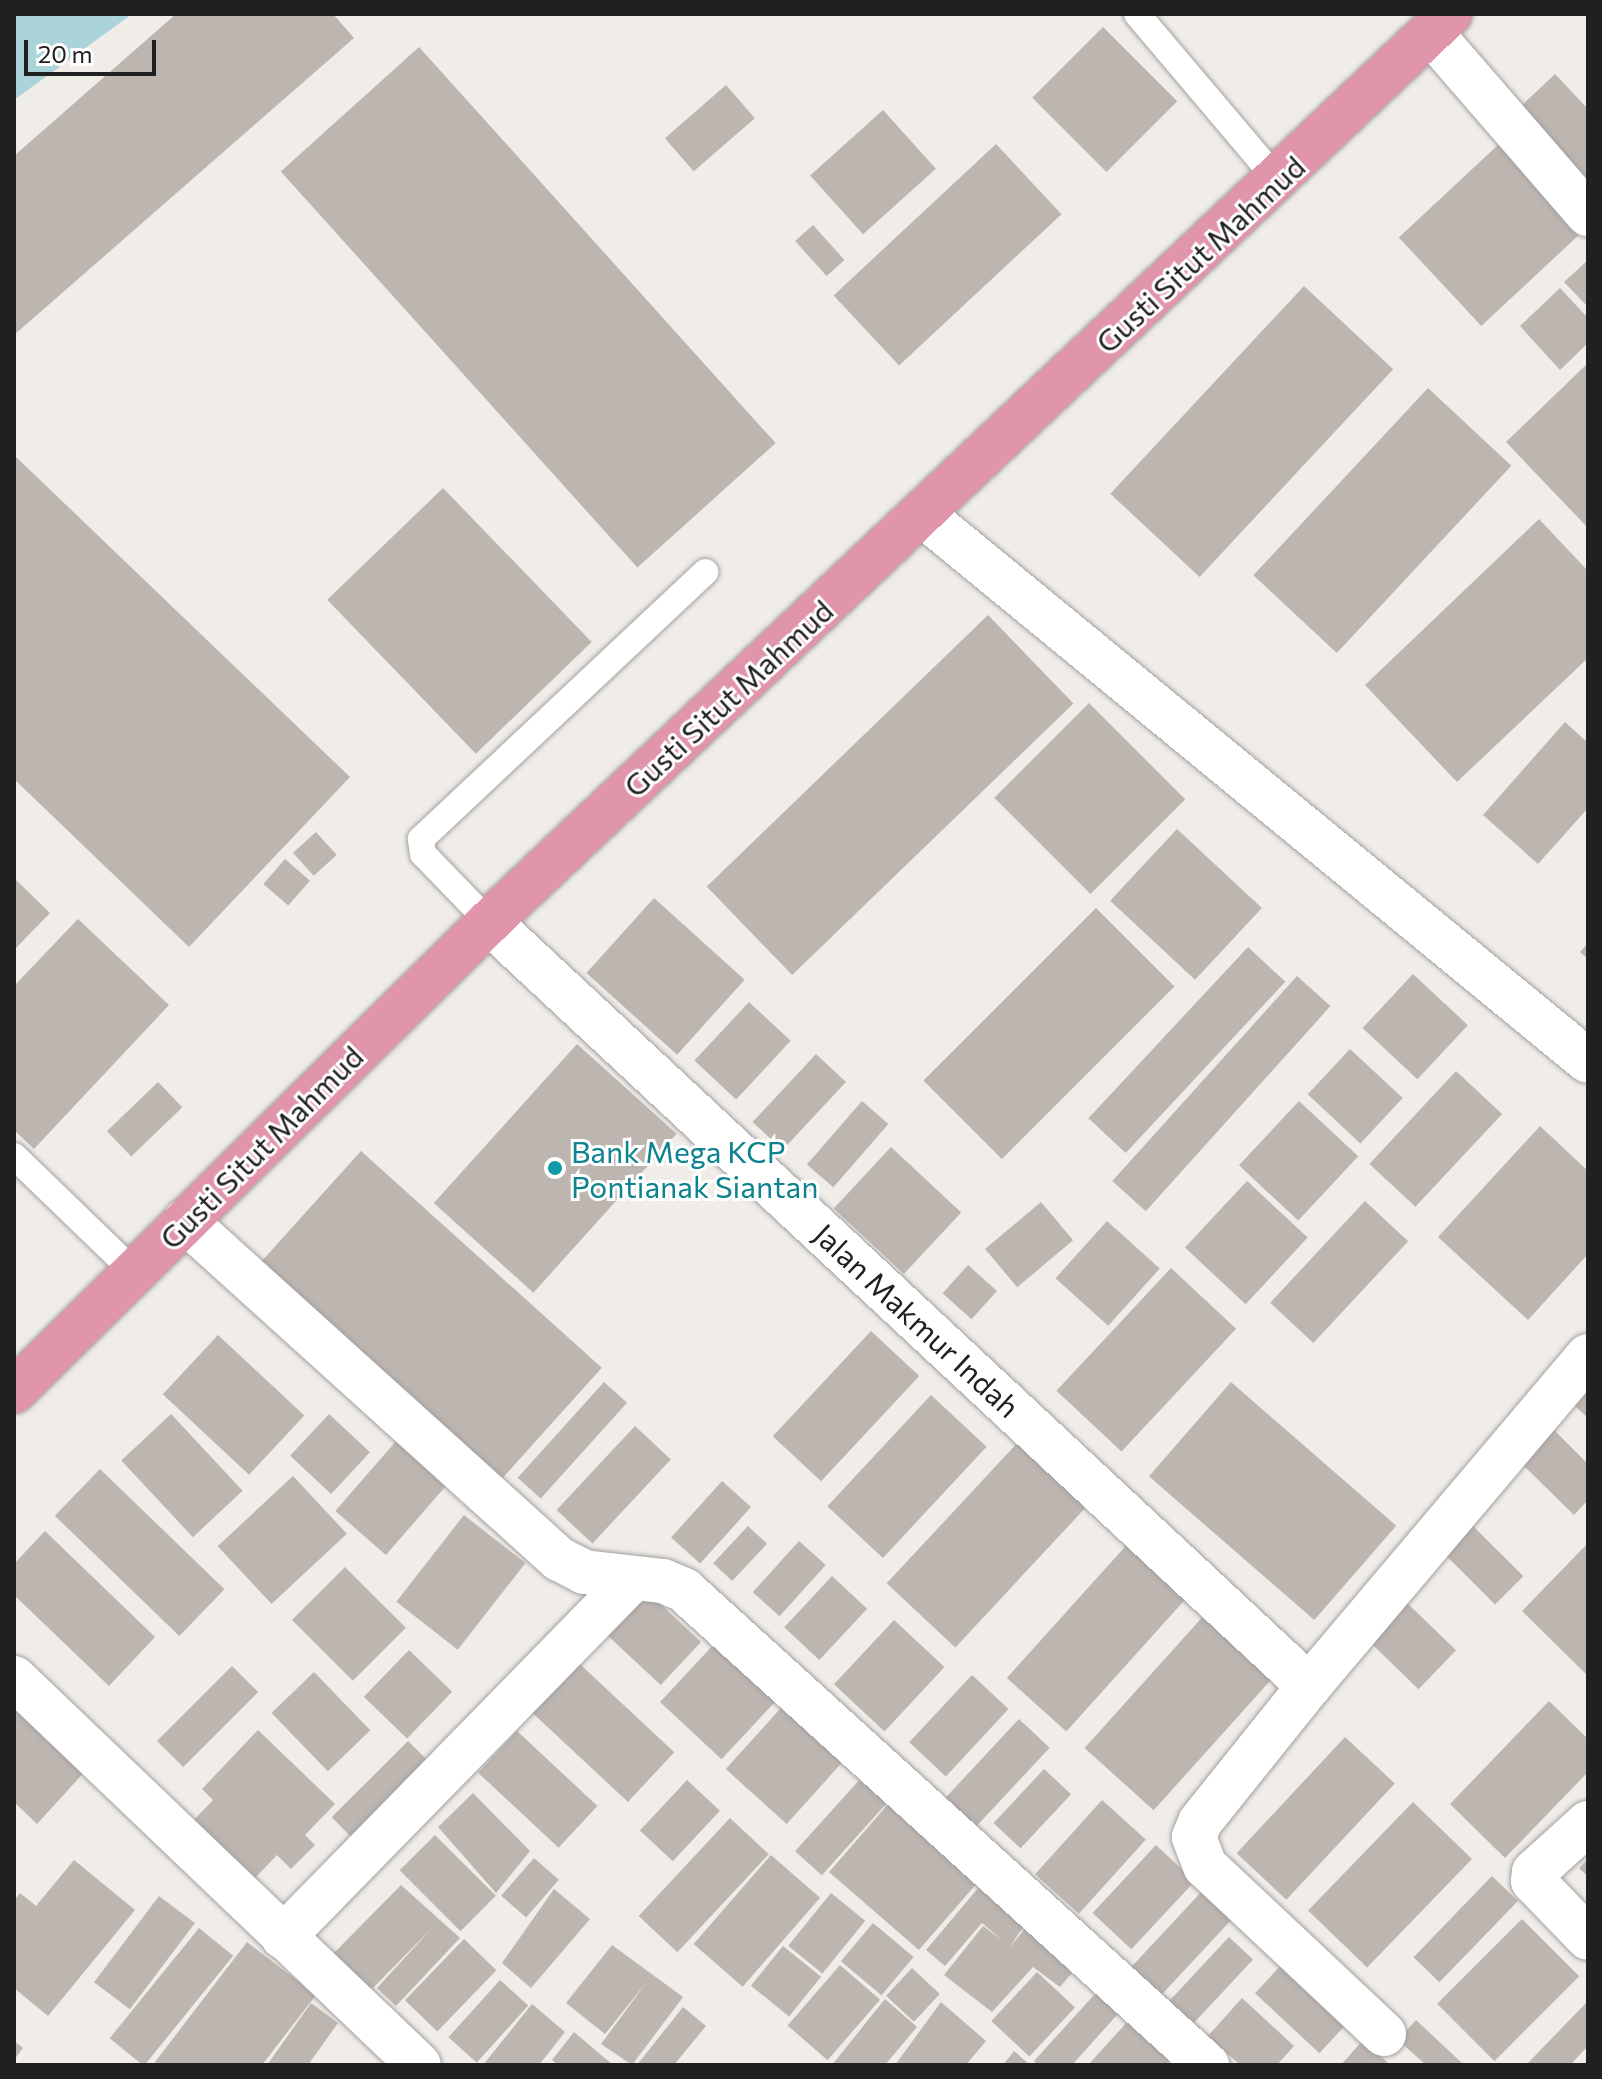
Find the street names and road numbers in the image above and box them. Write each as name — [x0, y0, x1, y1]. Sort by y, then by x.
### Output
street label: Gusti Situt Mahmud — [1088, 148, 1312, 360]
street label: Gusti Situt Mahmud — [616, 592, 840, 804]
street label: Gusti Situt Mahmud — [152, 1038, 370, 1256]
street label: Jalan Makmur Indah — [807, 1216, 1027, 1424]

